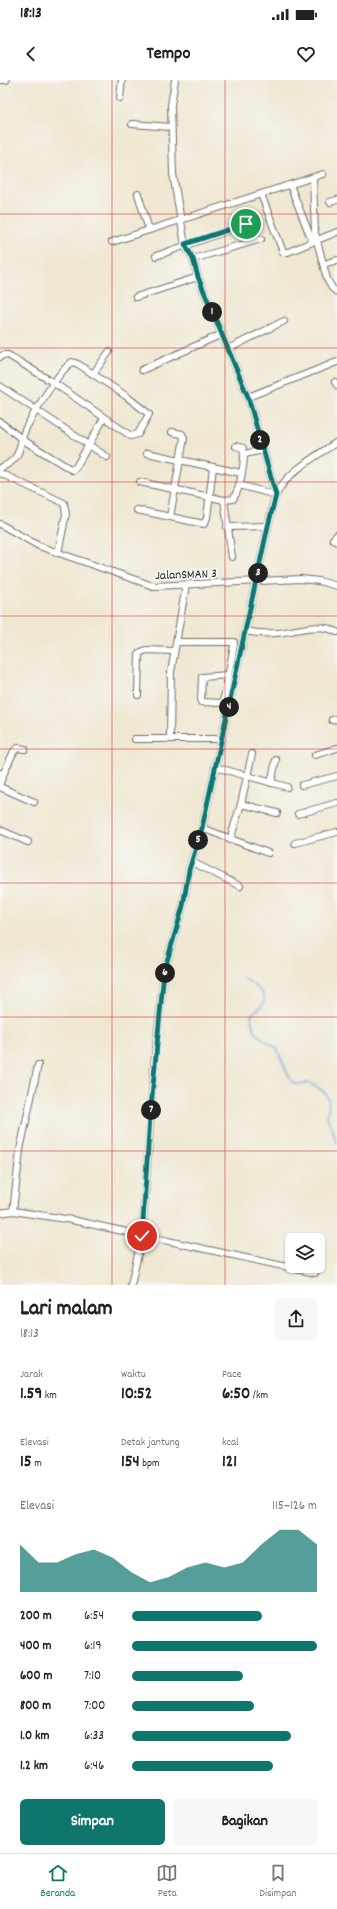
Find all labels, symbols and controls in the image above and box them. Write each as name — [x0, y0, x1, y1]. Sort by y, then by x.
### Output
text: 18:13 — [20, 3, 42, 25]
text: Tempo — [147, 42, 190, 67]
icon: back — [20, 43, 42, 65]
icon: heart — [295, 43, 317, 65]
pin — [229, 207, 263, 241]
icon: arrive — [235, 213, 257, 235]
pin: 1 — [202, 302, 222, 322]
text: 1 — [211, 304, 213, 320]
pin: 2 — [250, 430, 270, 450]
text: 2 — [258, 432, 262, 448]
pin: 3 — [248, 563, 268, 583]
street label: JalanSMAN 3 — [155, 565, 217, 586]
text: 3 — [256, 565, 260, 581]
pin: 4 — [219, 697, 239, 717]
text: 4 — [227, 699, 231, 715]
pin: 5 — [188, 830, 208, 850]
text: 5 — [195, 832, 201, 848]
pin: 6 — [155, 963, 175, 983]
text: 6 — [162, 965, 168, 981]
pin: 7 — [141, 1100, 161, 1120]
text: 7 — [149, 1102, 153, 1118]
pin — [125, 1219, 159, 1253]
icon: check — [131, 1225, 153, 1247]
map controls — [285, 1233, 325, 1273]
button: layers — [285, 1233, 325, 1273]
text: Lari malam — [20, 1294, 113, 1325]
button: share — [275, 1298, 317, 1340]
text: 18:13 — [20, 1325, 39, 1344]
text: Jarak — [20, 1367, 43, 1383]
text: Waktu — [121, 1367, 146, 1383]
text: Pace — [222, 1367, 241, 1383]
text: 1.59 — [20, 1383, 42, 1407]
text: 10:52 — [121, 1383, 152, 1407]
text: 6:50 — [222, 1383, 250, 1407]
text: km — [42, 1388, 57, 1404]
text: /km — [250, 1388, 268, 1404]
text: Elevasi — [20, 1435, 49, 1451]
text: Detak jantung — [121, 1435, 180, 1451]
text: kcal — [222, 1435, 239, 1451]
text: 15 — [20, 1451, 32, 1475]
text: 154 — [121, 1451, 140, 1475]
text: 121 — [222, 1451, 237, 1475]
text: m — [32, 1456, 42, 1472]
text: bpm — [140, 1456, 160, 1472]
text: Elevasi — [20, 1497, 54, 1516]
text: 115–126 m — [272, 1497, 317, 1516]
text: 200 m — [20, 1607, 52, 1626]
text: 6:54 — [84, 1607, 104, 1626]
text: 400 m — [20, 1637, 51, 1656]
text: 6:19 — [84, 1637, 101, 1656]
text: 600 m — [20, 1667, 52, 1686]
text: 7:10 — [84, 1667, 101, 1686]
text: 800 m — [20, 1697, 51, 1716]
text: 7:00 — [84, 1697, 105, 1716]
text: 1.0 km — [20, 1727, 49, 1746]
text: 6:33 — [84, 1727, 104, 1746]
text: 1.2 km — [20, 1757, 48, 1776]
text: 6:46 — [84, 1757, 104, 1776]
button: Simpan — [20, 1799, 165, 1845]
button: Bagikan — [173, 1799, 317, 1845]
tab: Beranda — [41, 1862, 75, 1902]
tab: Peta — [156, 1862, 178, 1902]
tab: Disimpan — [259, 1862, 296, 1902]

